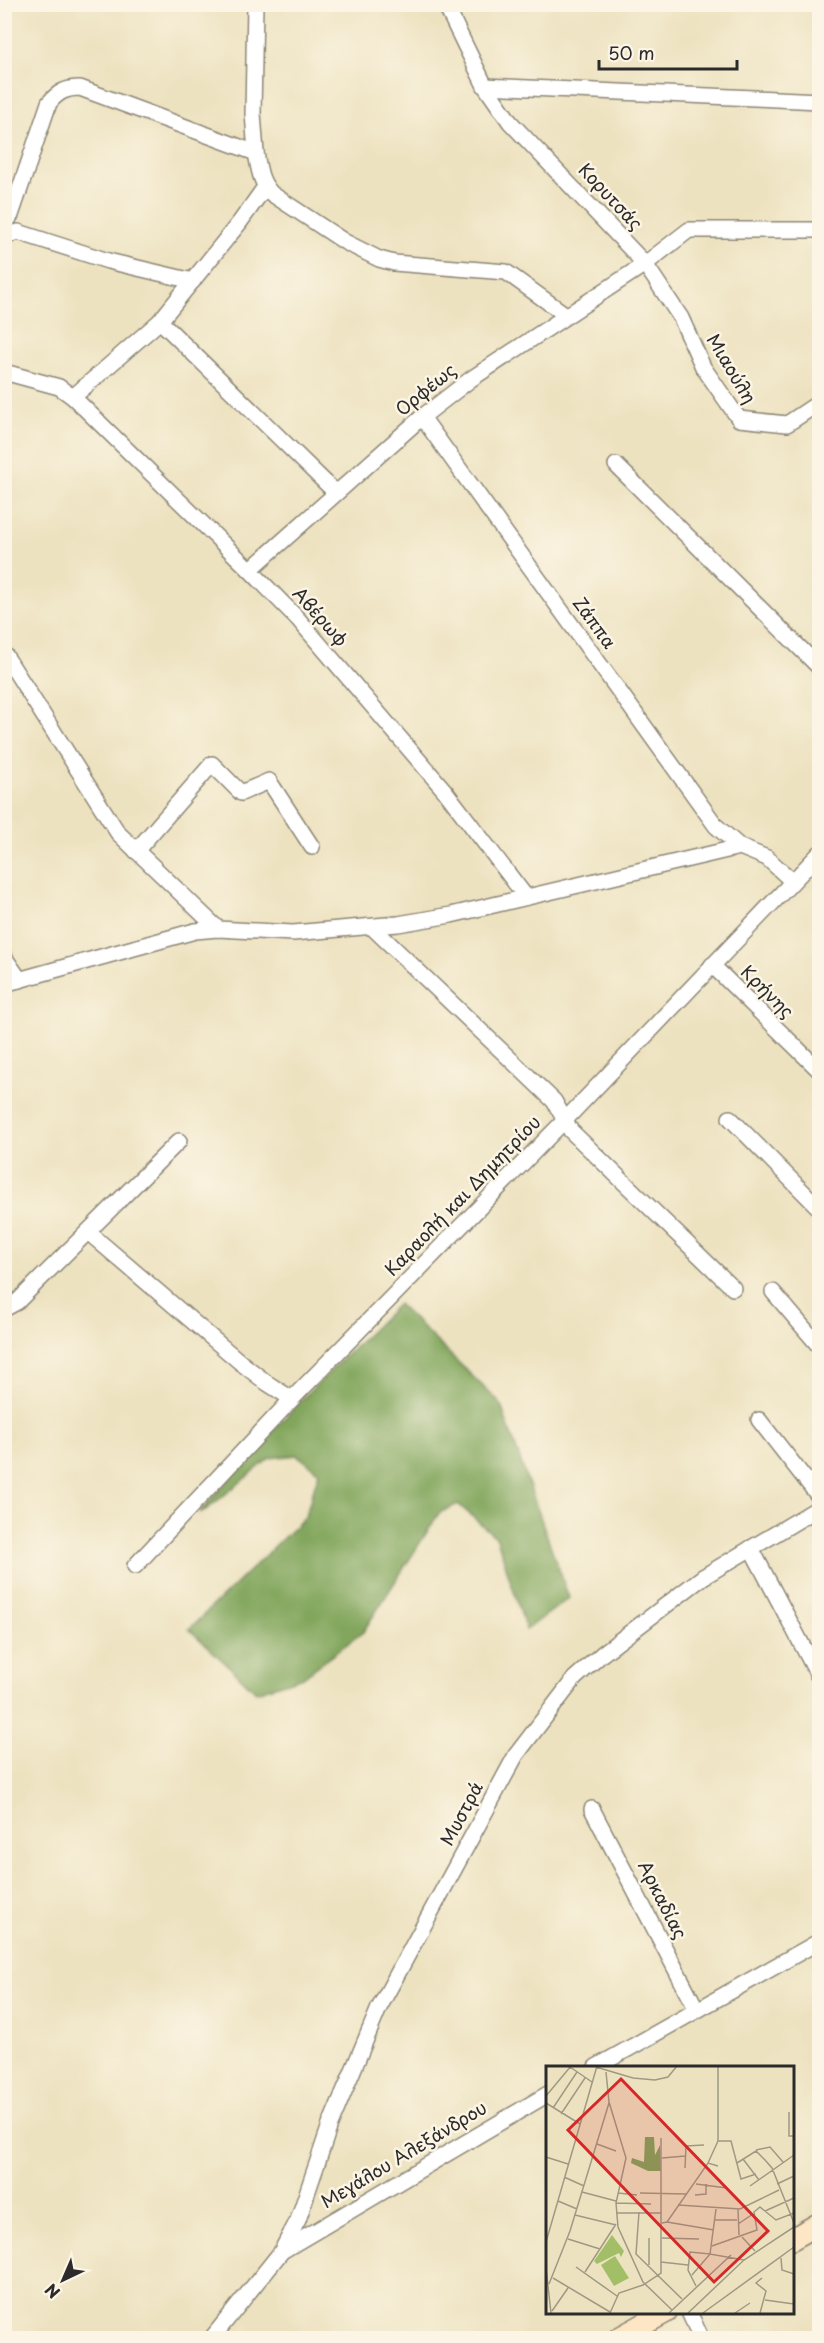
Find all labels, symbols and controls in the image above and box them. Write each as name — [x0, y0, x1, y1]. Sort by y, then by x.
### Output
scale bar — [599, 33, 737, 71]
text: 50 m — [608, 39, 655, 66]
street label: Κορυτσάς — [573, 156, 649, 236]
street label: Μιαούλη — [701, 328, 764, 408]
street label: Ορφέως — [389, 356, 461, 422]
street label: Αβέρωφ — [287, 580, 355, 652]
street label: Ζάππα — [567, 590, 623, 654]
street label: Κρήνης — [735, 958, 801, 1024]
street label: Καραολή και Δημητρίου — [378, 1108, 546, 1281]
street label: Μυστρά — [433, 1776, 489, 1850]
street label: Αρκαδίας — [632, 1855, 695, 1943]
inset map — [546, 2066, 794, 2313]
street label: Μεγάλου Αλεξάνδρου — [315, 2093, 491, 2214]
north arrow — [33, 2250, 93, 2310]
text: N — [39, 2278, 65, 2305]

